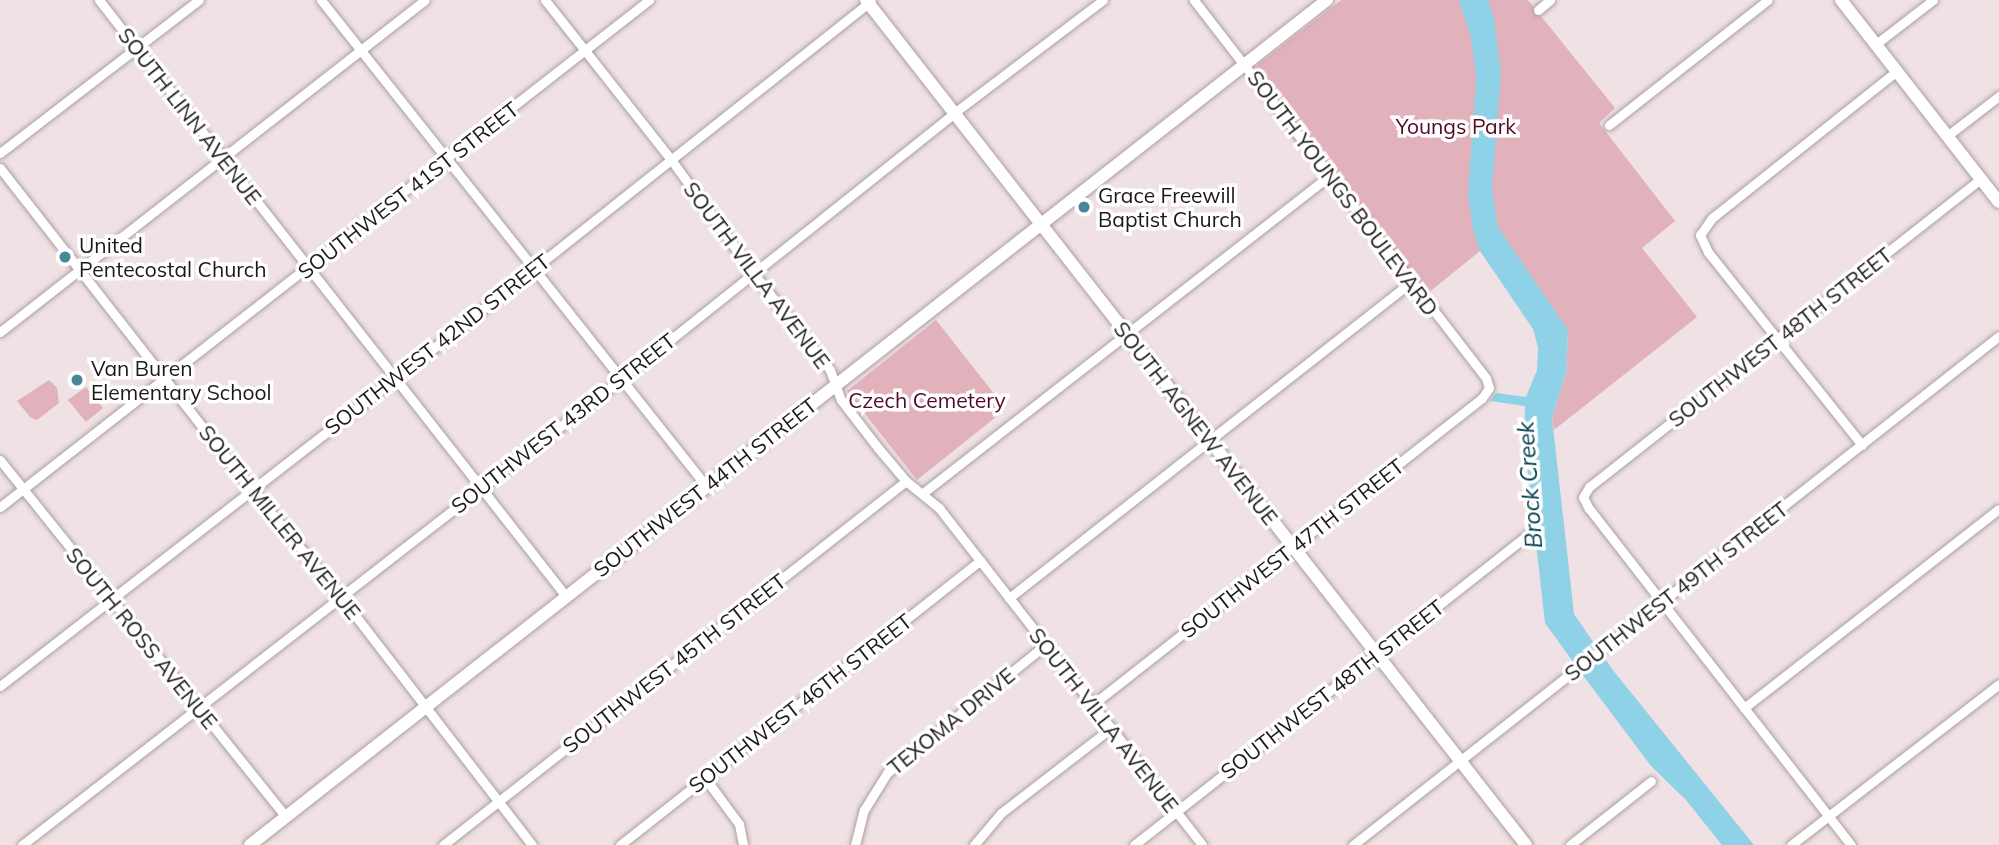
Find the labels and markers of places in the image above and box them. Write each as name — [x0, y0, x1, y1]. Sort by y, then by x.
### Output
place label: Grace Freewill Baptist Church — [1098, 182, 1242, 232]
marker: Grace Freewill Baptist Church — [1076, 199, 1092, 215]
place label: United Pentecostal Church — [79, 232, 266, 282]
marker: United Pentecostal Church — [57, 249, 73, 265]
place label: Van Buren Elementary School — [91, 355, 272, 405]
marker: Van Buren Elementary School — [69, 372, 85, 388]

